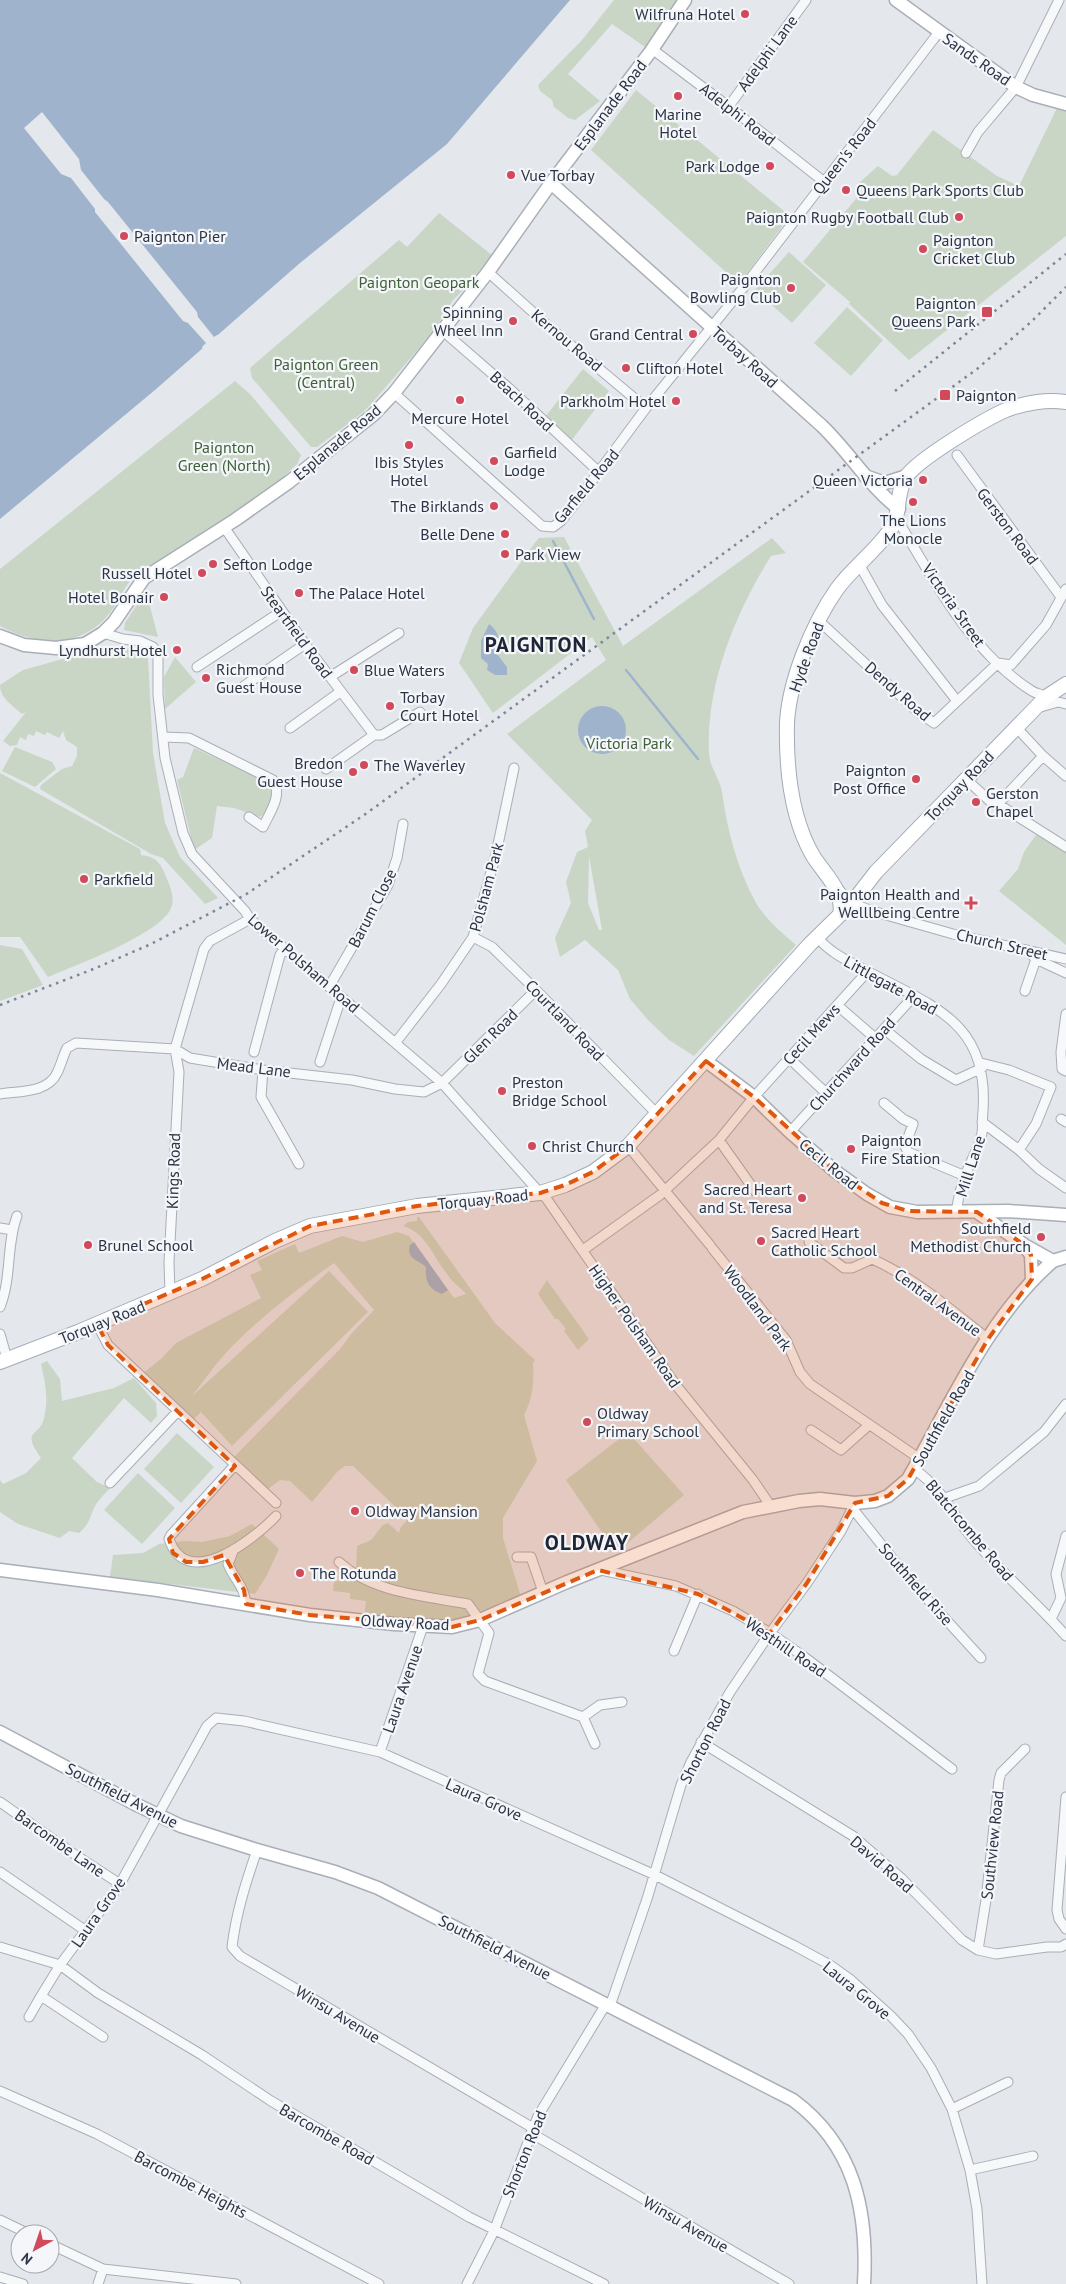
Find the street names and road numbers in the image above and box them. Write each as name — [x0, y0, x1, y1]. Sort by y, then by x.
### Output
street label: Adelphi Lane — [733, 11, 801, 95]
street label: Sands Road — [939, 28, 1015, 90]
street label: Esplanade Road — [569, 56, 651, 154]
street label: Adelphi Road — [696, 78, 780, 150]
street label: Queen's Road — [808, 114, 880, 198]
street label: Kernou Road — [527, 304, 607, 376]
street label: Torbay Road — [708, 322, 782, 392]
street label: Beach Road — [486, 367, 558, 435]
street label: Esplanade Road — [289, 400, 385, 484]
street label: Garfield Road — [549, 445, 623, 527]
street label: Gerston Road — [973, 484, 1043, 568]
street label: Victoria Street — [917, 559, 990, 651]
street label: Steartfield Road — [257, 582, 337, 682]
street label: Hyde Road — [784, 619, 828, 695]
street label: Dendy Road — [861, 657, 935, 725]
street label: Torquay Road — [920, 746, 998, 826]
street label: Polsham Park — [464, 840, 508, 934]
street label: Barum Close — [344, 865, 400, 951]
street label: Lower Polsham Road — [244, 909, 364, 1017]
street label: Church Street — [954, 924, 1050, 964]
street label: Littlegate Road — [841, 951, 941, 1019]
street label: Courtland Road — [521, 975, 609, 1065]
street label: Cecil Mews — [778, 999, 844, 1069]
street label: Glen Road — [458, 1004, 522, 1068]
street label: Churchward Road — [804, 1013, 900, 1115]
street label: Mead Lane — [216, 1053, 292, 1081]
street label: Kings Road — [162, 1133, 184, 1209]
street label: Mill Lane — [951, 1133, 989, 1199]
street label: Cecil Road — [795, 1134, 863, 1194]
street label: Torquay Road — [437, 1184, 529, 1214]
street label: Higher Polsham Road — [585, 1260, 685, 1392]
street label: Woodland Park — [719, 1261, 797, 1355]
street label: Central Avenue — [891, 1264, 985, 1340]
street label: Torquay Road — [56, 1296, 148, 1348]
street label: Southfield Road — [907, 1366, 979, 1470]
street label: Blatchcombe Road — [922, 1475, 1018, 1585]
street label: Southfield Rise — [875, 1539, 957, 1629]
street label: Oldway Road — [360, 1610, 450, 1634]
street label: Westhill Road — [742, 1613, 830, 1681]
street label: Laura Avenue — [378, 1642, 426, 1736]
street label: Shorton Road — [675, 1695, 735, 1787]
street label: Southfield Avenue — [62, 1758, 182, 1832]
street label: Laura Grove — [443, 1773, 525, 1825]
street label: Southview Road — [976, 1790, 1008, 1900]
street label: Barcombe Lane — [11, 1805, 109, 1881]
street label: David Road — [846, 1831, 918, 1897]
street label: Laura Grove — [66, 1873, 130, 1951]
street label: Southfield Avenue — [435, 1910, 555, 1984]
street label: Laura Grove — [819, 1957, 895, 2023]
street label: Winsu Avenue — [292, 1981, 384, 2047]
street label: Barcombe Road — [276, 2099, 378, 2169]
street label: Shorton Road — [497, 2107, 551, 2201]
street label: Barcombe Heights — [131, 2146, 251, 2222]
street label: Winsu Avenue — [640, 2191, 732, 2257]

